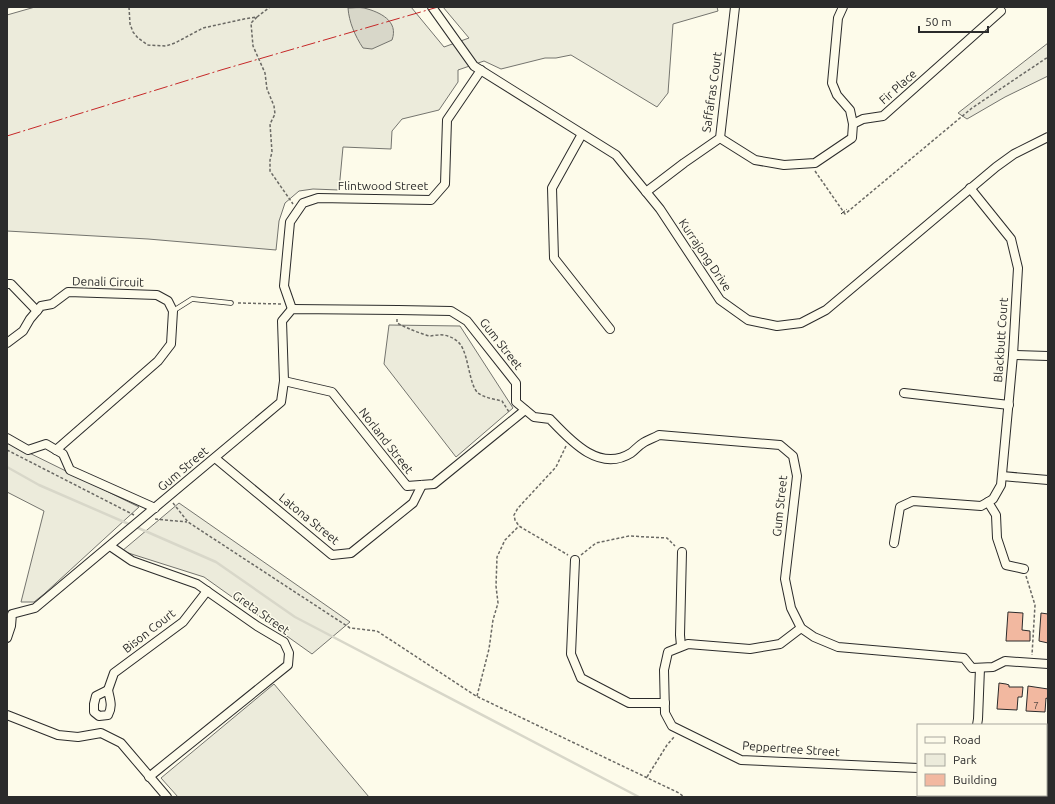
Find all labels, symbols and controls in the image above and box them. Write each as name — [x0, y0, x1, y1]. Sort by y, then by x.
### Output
scale bar — [919, 8, 988, 34]
text: 50 m — [925, 15, 952, 28]
street label: Saffafras Court — [699, 50, 724, 133]
street label: Fir Place — [877, 67, 919, 107]
street label: Flintwood Street — [338, 179, 429, 192]
street label: Kurrajong Drive — [676, 216, 734, 293]
street label: Denali Circuit — [72, 274, 144, 289]
street label: Blackbutt Court — [991, 297, 1010, 383]
street label: Gum Street — [477, 315, 526, 372]
street label: Norland Street — [357, 405, 416, 476]
street label: Gum Street — [155, 444, 211, 493]
street label: Gum Street — [770, 474, 789, 537]
street label: Latona Street — [277, 491, 342, 547]
street label: Greta Street — [230, 588, 292, 637]
street label: Bison Court — [120, 606, 178, 655]
house number: 7 — [1033, 700, 1039, 711]
legend — [917, 724, 1047, 796]
text: Road — [953, 733, 981, 746]
street label: Peppertree Street — [742, 739, 840, 758]
text: Park — [953, 753, 977, 766]
text: Building — [953, 773, 997, 786]

